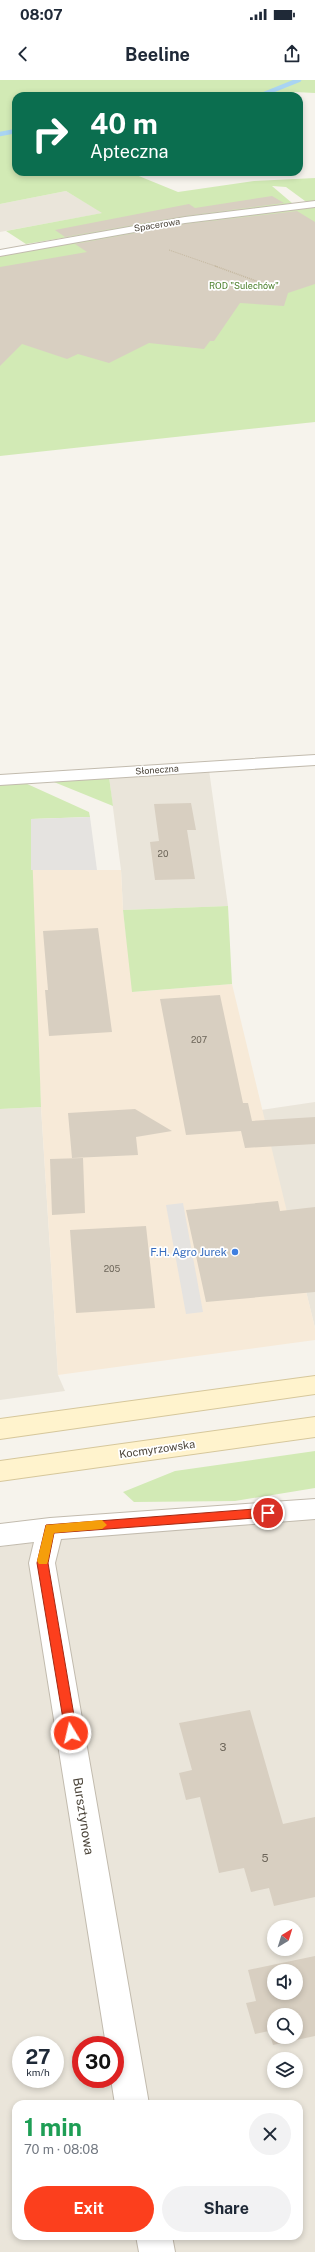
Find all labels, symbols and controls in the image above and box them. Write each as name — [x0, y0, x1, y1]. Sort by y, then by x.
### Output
text: 08:07 — [20, 6, 63, 23]
icon: back — [12, 43, 34, 65]
icon: share — [281, 43, 303, 65]
text: Beeline — [125, 44, 190, 65]
text: 40 m — [90, 107, 158, 140]
icon: right — [24, 108, 76, 160]
text: Apteczna — [90, 141, 169, 162]
street label: Spacerowa — [133, 215, 181, 234]
park label: ROD "Sulechów" — [209, 280, 279, 291]
street label: Słoneczna — [135, 762, 179, 777]
house number: 20 — [158, 848, 169, 859]
house number: 207 — [191, 1034, 207, 1045]
place label: F.H. Agro Jurek — [150, 1246, 227, 1258]
marker: F.H. Agro Jurek — [230, 1247, 240, 1257]
house number: 205 — [104, 1263, 121, 1274]
street label: Kocmyrzowska — [118, 1438, 196, 1460]
pin — [251, 1496, 285, 1530]
icon: arrive — [257, 1502, 279, 1524]
position arrow — [50, 1712, 92, 1754]
house number: 3 — [220, 1741, 227, 1753]
street label: Bursztynowa — [70, 1776, 97, 1856]
house number: 5 — [261, 1852, 269, 1864]
north arrow — [267, 1920, 303, 1956]
map controls — [267, 1920, 303, 2088]
button: sound — [267, 1964, 303, 2000]
button: search — [267, 2008, 303, 2044]
speed limit sign: 30 — [72, 2036, 124, 2088]
text: 27 — [25, 2045, 51, 2069]
button: layers — [267, 2052, 303, 2088]
text: km/h — [26, 2066, 50, 2078]
text: 1 min — [24, 2113, 82, 2141]
button: close — [249, 2113, 291, 2155]
text: 70 m · 08:08 — [24, 2142, 99, 2157]
button: Exit — [24, 2186, 154, 2232]
button: Share — [162, 2186, 291, 2232]

